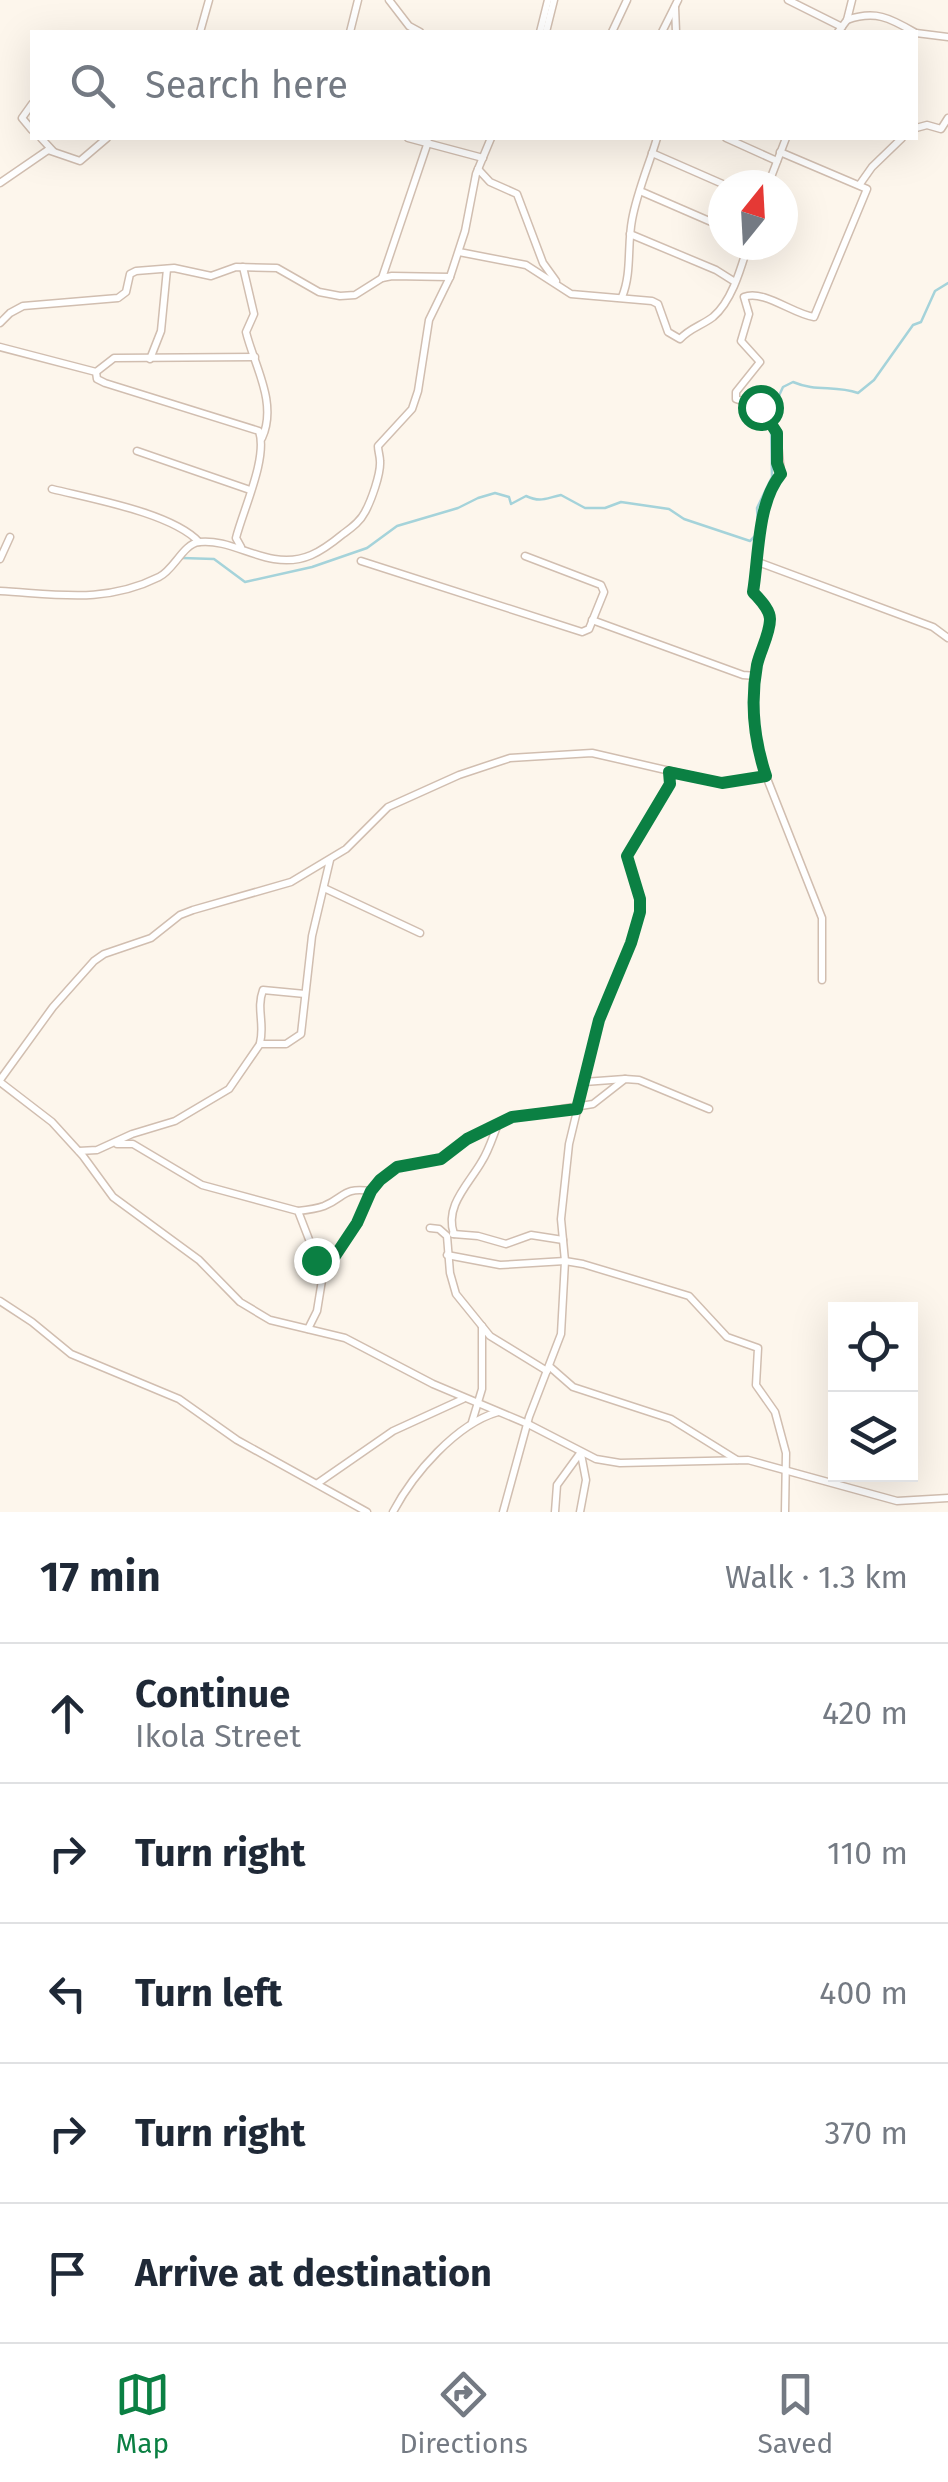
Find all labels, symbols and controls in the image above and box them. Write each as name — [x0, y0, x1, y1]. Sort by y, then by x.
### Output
search box — [30, 30, 918, 140]
icon: search — [65, 58, 120, 113]
text: Search here — [145, 62, 348, 108]
north arrow — [708, 170, 798, 260]
route start — [738, 385, 784, 431]
route end — [294, 1238, 340, 1284]
map controls — [828, 1302, 918, 1482]
button: locate — [828, 1302, 918, 1392]
button: layers — [828, 1392, 918, 1482]
text: 17 min — [40, 1552, 161, 1602]
text: Walk · 1.3 km — [725, 1558, 908, 1596]
text: Continue — [135, 1671, 290, 1717]
icon: ahead — [40, 1686, 95, 1741]
text: 420 m — [822, 1694, 908, 1732]
text: Ikola Street — [135, 1717, 301, 1755]
icon: right — [40, 1826, 95, 1881]
text: Turn right — [135, 1830, 305, 1876]
text: 110 m — [827, 1834, 908, 1872]
icon: left — [40, 1966, 95, 2021]
text: Turn left — [135, 1970, 282, 2016]
text: 400 m — [819, 1974, 908, 2012]
icon: right — [40, 2106, 95, 2161]
text: Turn right — [135, 2110, 305, 2156]
text: 370 m — [825, 2114, 908, 2152]
icon: arrive — [40, 2246, 95, 2301]
text: Arrive at destination — [135, 2250, 492, 2296]
tab: Map — [115, 2367, 170, 2460]
tab: Directions — [399, 2367, 528, 2460]
tab: Saved — [757, 2367, 833, 2460]

